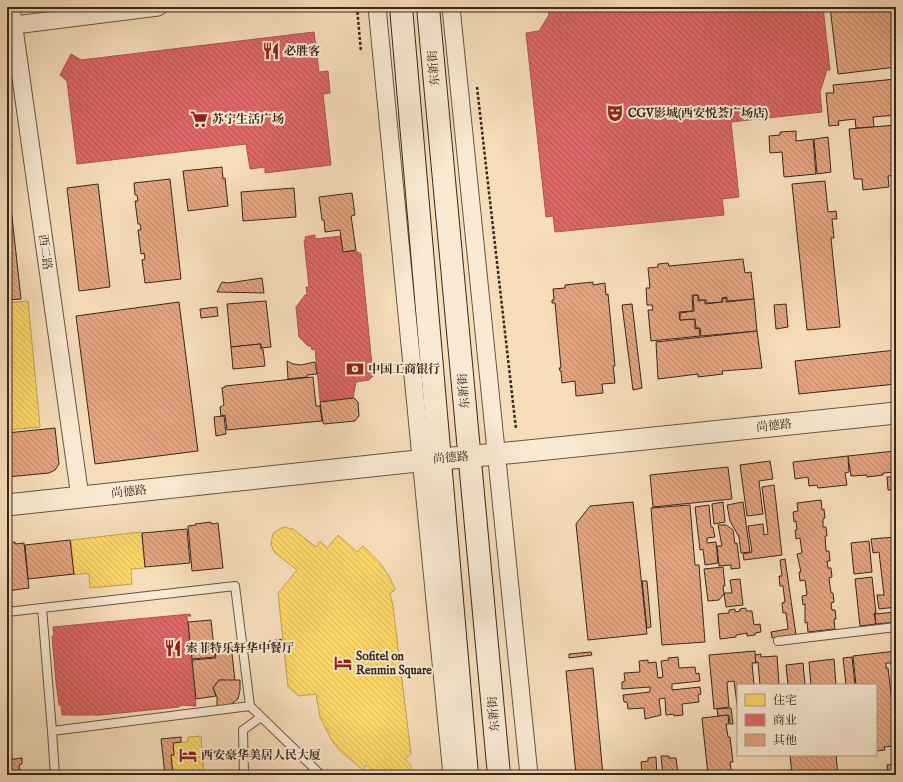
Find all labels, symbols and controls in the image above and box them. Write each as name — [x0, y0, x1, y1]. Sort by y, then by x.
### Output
restaurant icon: 必胜客 — [261, 41, 281, 61]
place label: 必胜客 — [284, 44, 320, 59]
street label: 东新街 — [425, 48, 443, 87]
theatre icon: CGV影城(西安悦荟广场店) — [605, 103, 625, 123]
place label: CGV影城(西安悦荟广场店) — [628, 106, 768, 121]
supermarket icon: 苏宁生活广场 — [189, 109, 209, 129]
place label: 苏宁生活广场 — [212, 112, 284, 127]
street label: 西二路 — [35, 233, 55, 271]
bank icon: 中国工商银行 — [345, 359, 365, 379]
place label: 中国工商银行 — [368, 362, 440, 377]
street label: 东新街 — [455, 371, 473, 410]
street label: 尚德路 — [755, 417, 793, 435]
street label: 尚德路 — [432, 449, 470, 467]
street label: 尚德路 — [110, 483, 148, 501]
restaurant icon: 索菲特乐轩华中餐厅 — [163, 638, 183, 658]
place label: 索菲特乐轩华中餐厅 — [186, 641, 294, 656]
place label: Sofitel on Renmin Square — [356, 649, 432, 679]
hotel icon: Sofitel on Renmin Square — [333, 653, 353, 673]
legend — [737, 684, 877, 756]
text: 住宅 — [773, 693, 797, 708]
street label: 东新街 — [485, 694, 503, 733]
text: 商业 — [773, 713, 797, 728]
text: 其他 — [773, 733, 797, 748]
hotel icon: 西安豪华美居人民大厦 — [178, 745, 198, 765]
place label: 西安豪华美居人民大厦 — [201, 748, 321, 763]

